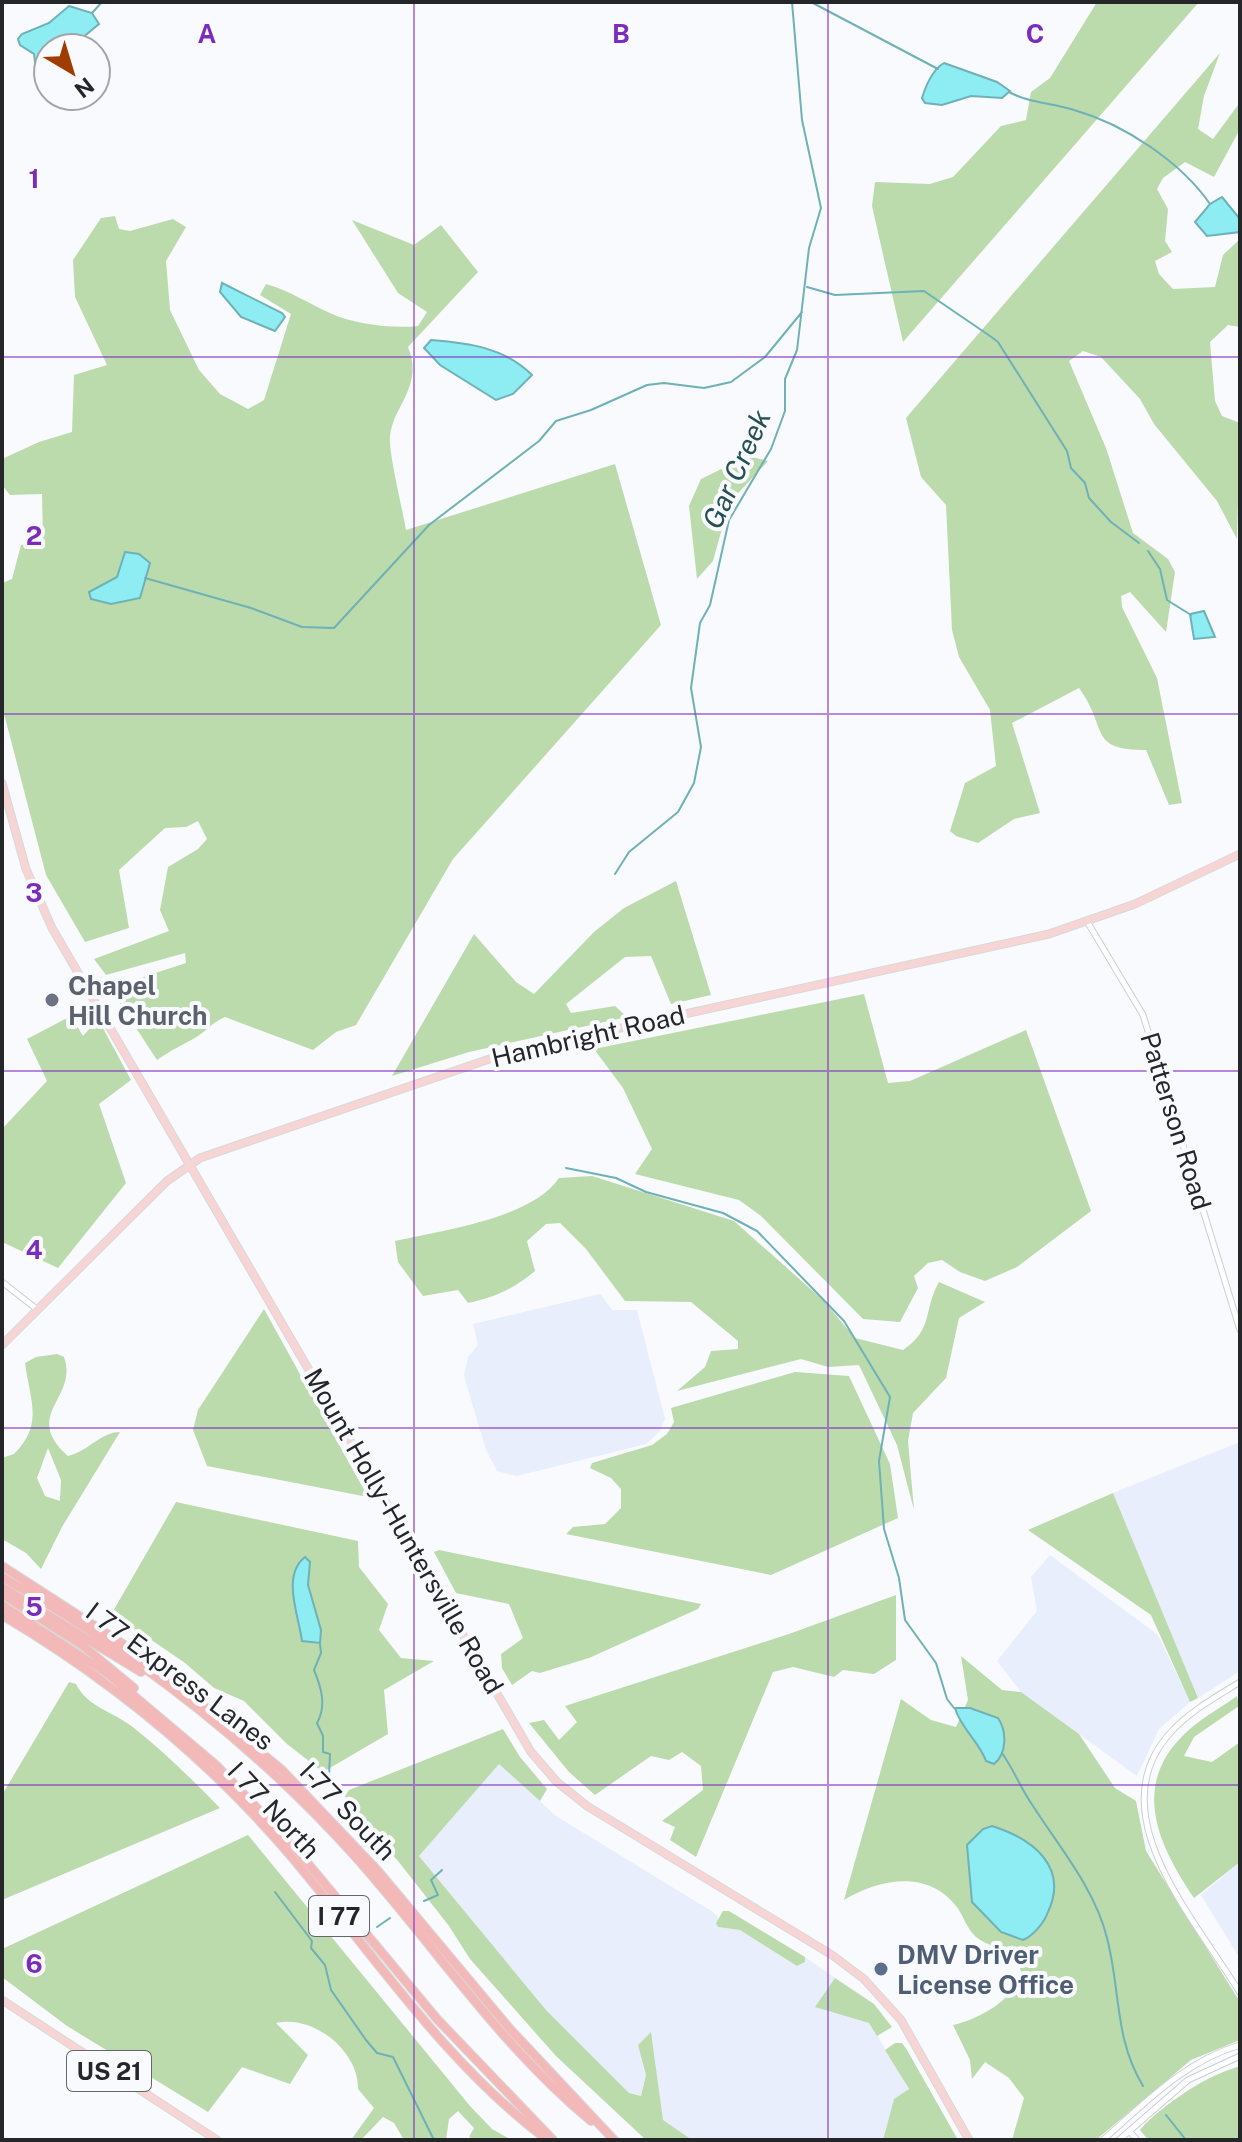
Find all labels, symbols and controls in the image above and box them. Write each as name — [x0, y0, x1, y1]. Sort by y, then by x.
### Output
text: A — [198, 18, 217, 49]
text: B — [612, 18, 630, 49]
text: C — [1026, 18, 1044, 49]
north arrow — [32, 32, 112, 112]
text: N — [70, 72, 99, 103]
text: 1 — [28, 163, 40, 194]
water label: Gar Creek — [695, 404, 777, 534]
text: 2 — [26, 520, 42, 551]
text: 3 — [25, 877, 43, 908]
place label: Chapel Hill Church — [68, 970, 207, 1031]
marker: Chapel Hill Church — [43, 991, 61, 1009]
street label: Hambright Road — [488, 999, 688, 1073]
street label: Patterson Road — [1134, 1028, 1218, 1214]
text: 4 — [25, 1234, 43, 1265]
street label: Mount Holly-Huntersville Road — [298, 1363, 510, 1699]
text: 5 — [25, 1591, 43, 1622]
street label: I 77 Express Lanes — [80, 1595, 280, 1757]
street label: I 77 North — [222, 1755, 326, 1865]
street label: I-77 South — [294, 1756, 402, 1866]
road number: I 77 — [309, 1896, 369, 1936]
place label: DMV Driver License Office — [897, 1939, 1074, 2000]
text: 6 — [25, 1948, 43, 1979]
marker: DMV Driver License Office — [872, 1960, 890, 1978]
road number: US 21 — [67, 2051, 151, 2091]

